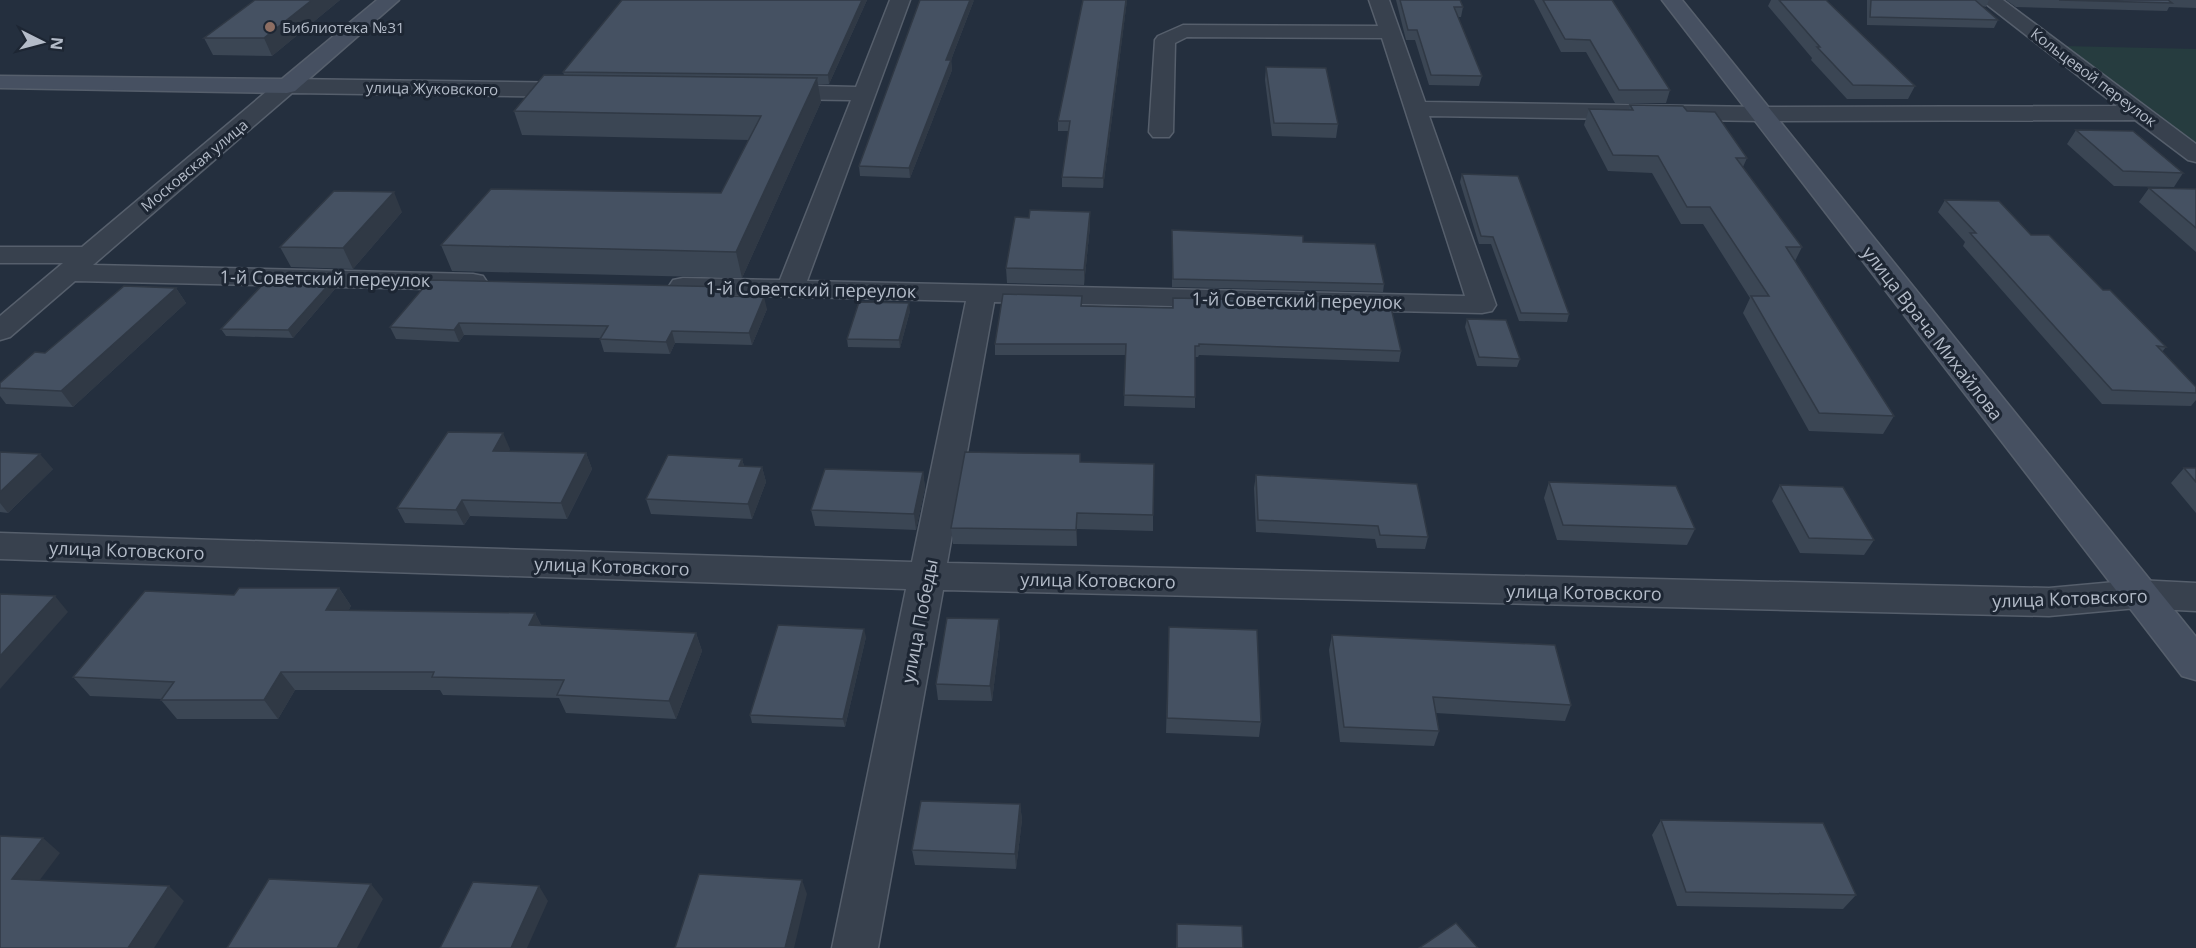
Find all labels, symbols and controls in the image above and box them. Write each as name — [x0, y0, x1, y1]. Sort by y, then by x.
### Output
north arrow — [12, 12, 72, 72]
place label: Библиотека №31 — [282, 17, 405, 37]
marker: Библиотека №31 — [263, 20, 277, 34]
street label: Кольцевой переулок — [2027, 23, 2161, 131]
text: N — [45, 36, 69, 51]
street label: улица Жуковского — [366, 77, 498, 99]
street label: Московская улица — [136, 114, 252, 216]
street label: улица Врача Михайлова — [1857, 241, 2009, 425]
street label: 1-й Советский переулок — [220, 264, 431, 292]
street label: 1-й Советский переулок — [706, 275, 917, 303]
street label: 1-й Советский переулок — [1192, 286, 1403, 314]
street label: улица Котовского — [49, 535, 205, 565]
street label: улица Котовского — [534, 551, 690, 581]
street label: улица Победы — [895, 557, 943, 685]
street label: улица Котовского — [1020, 567, 1176, 593]
street label: улица Котовского — [1506, 579, 1662, 605]
street label: улица Котовского — [1992, 583, 2148, 613]

